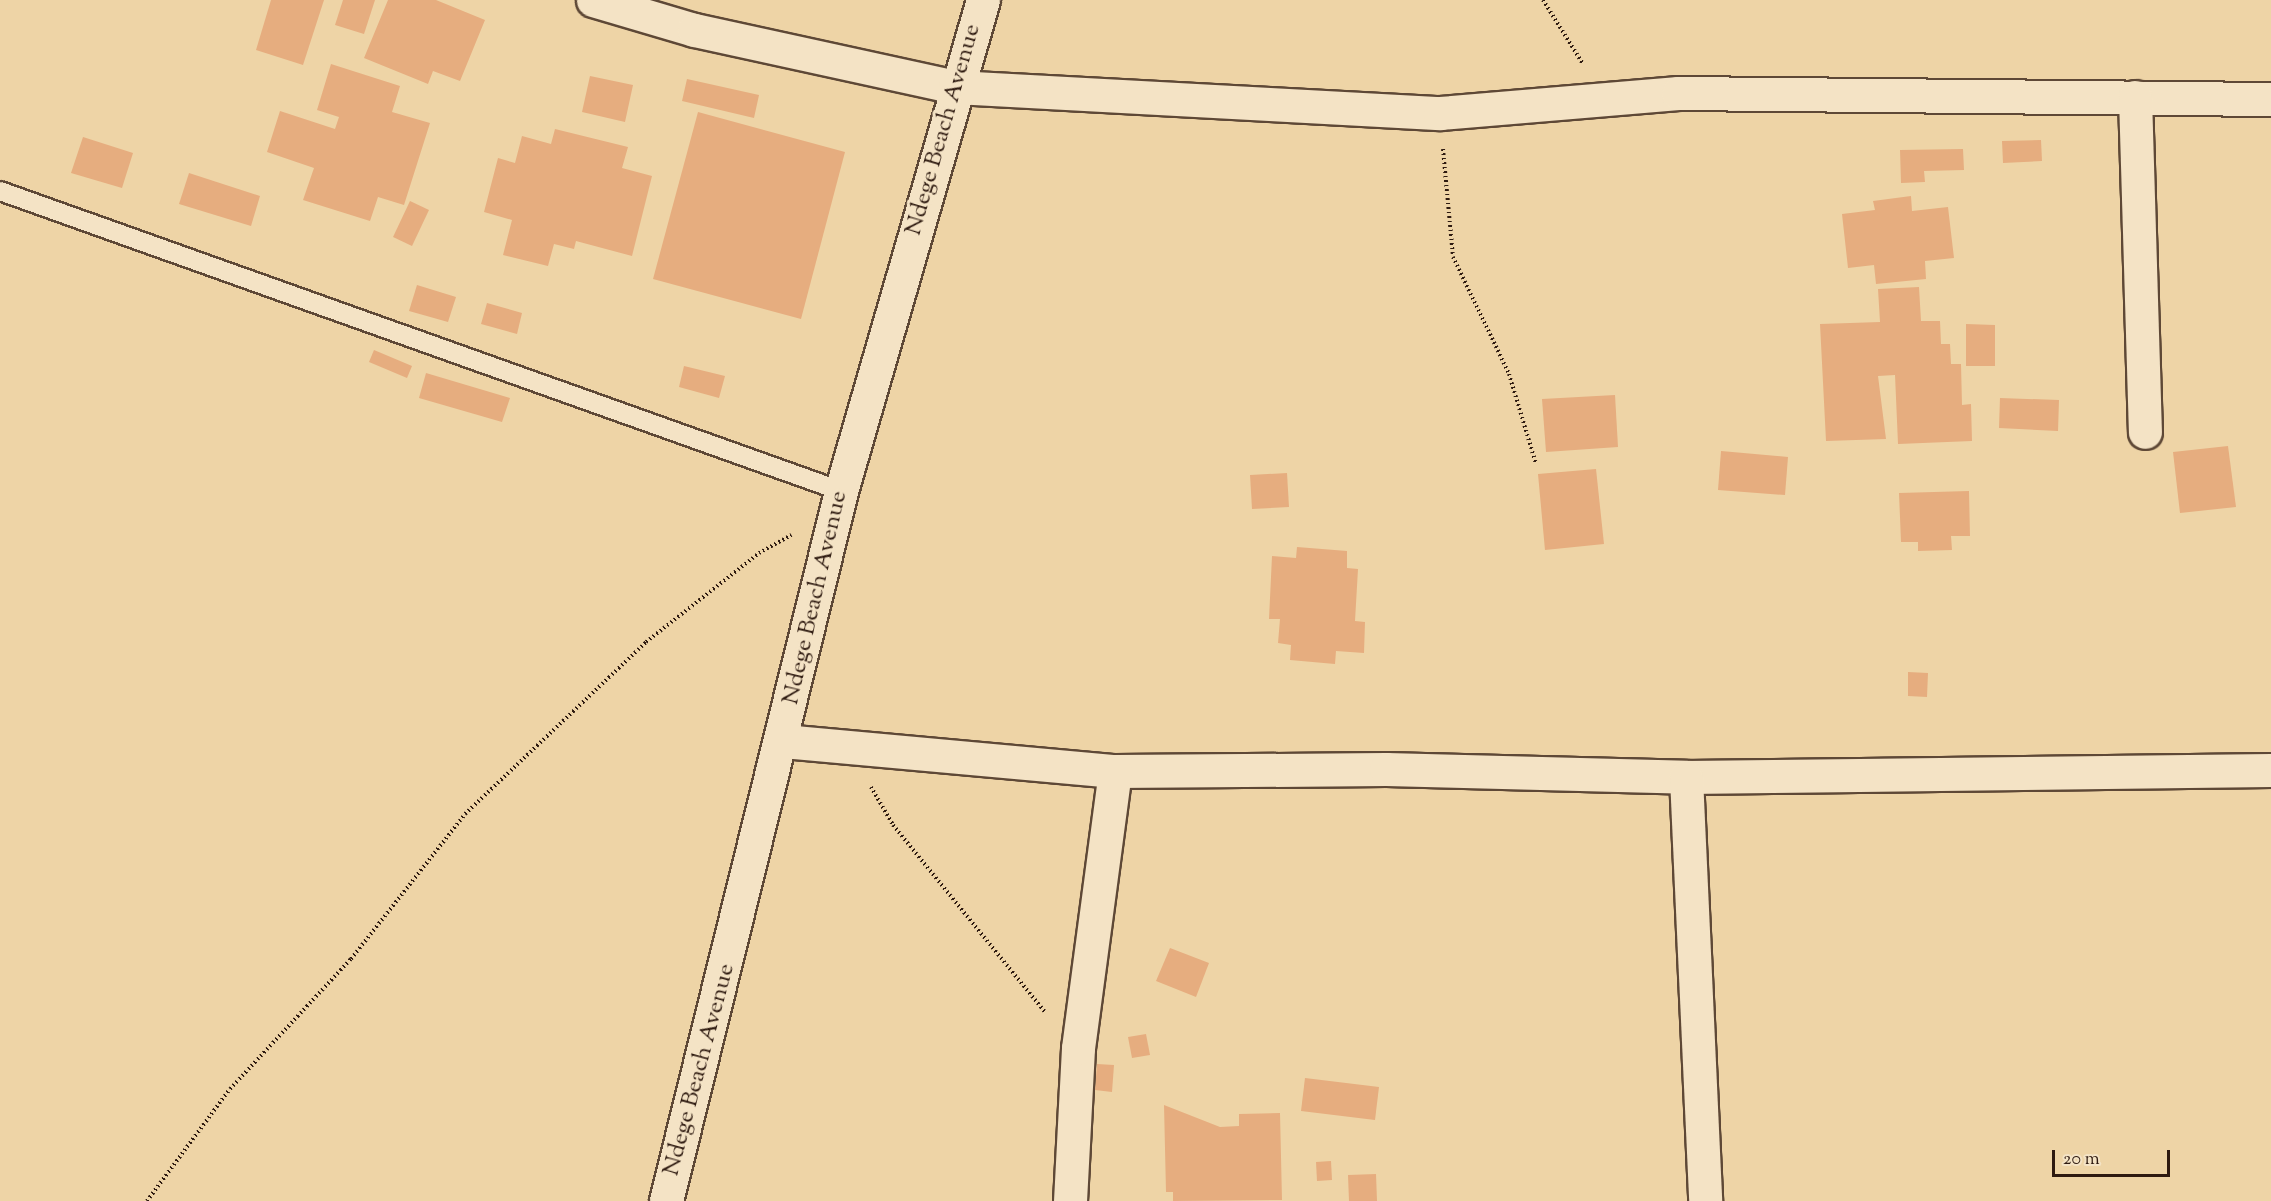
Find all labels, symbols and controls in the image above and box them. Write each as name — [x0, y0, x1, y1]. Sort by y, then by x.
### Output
street label: Ndege Beach Avenue — [900, 21, 988, 239]
street label: Ndege Beach Avenue — [777, 488, 855, 708]
street label: Ndege Beach Avenue — [658, 961, 742, 1179]
scale bar — [2055, 1138, 2174, 1176]
text: 20 m — [2063, 1147, 2100, 1173]

